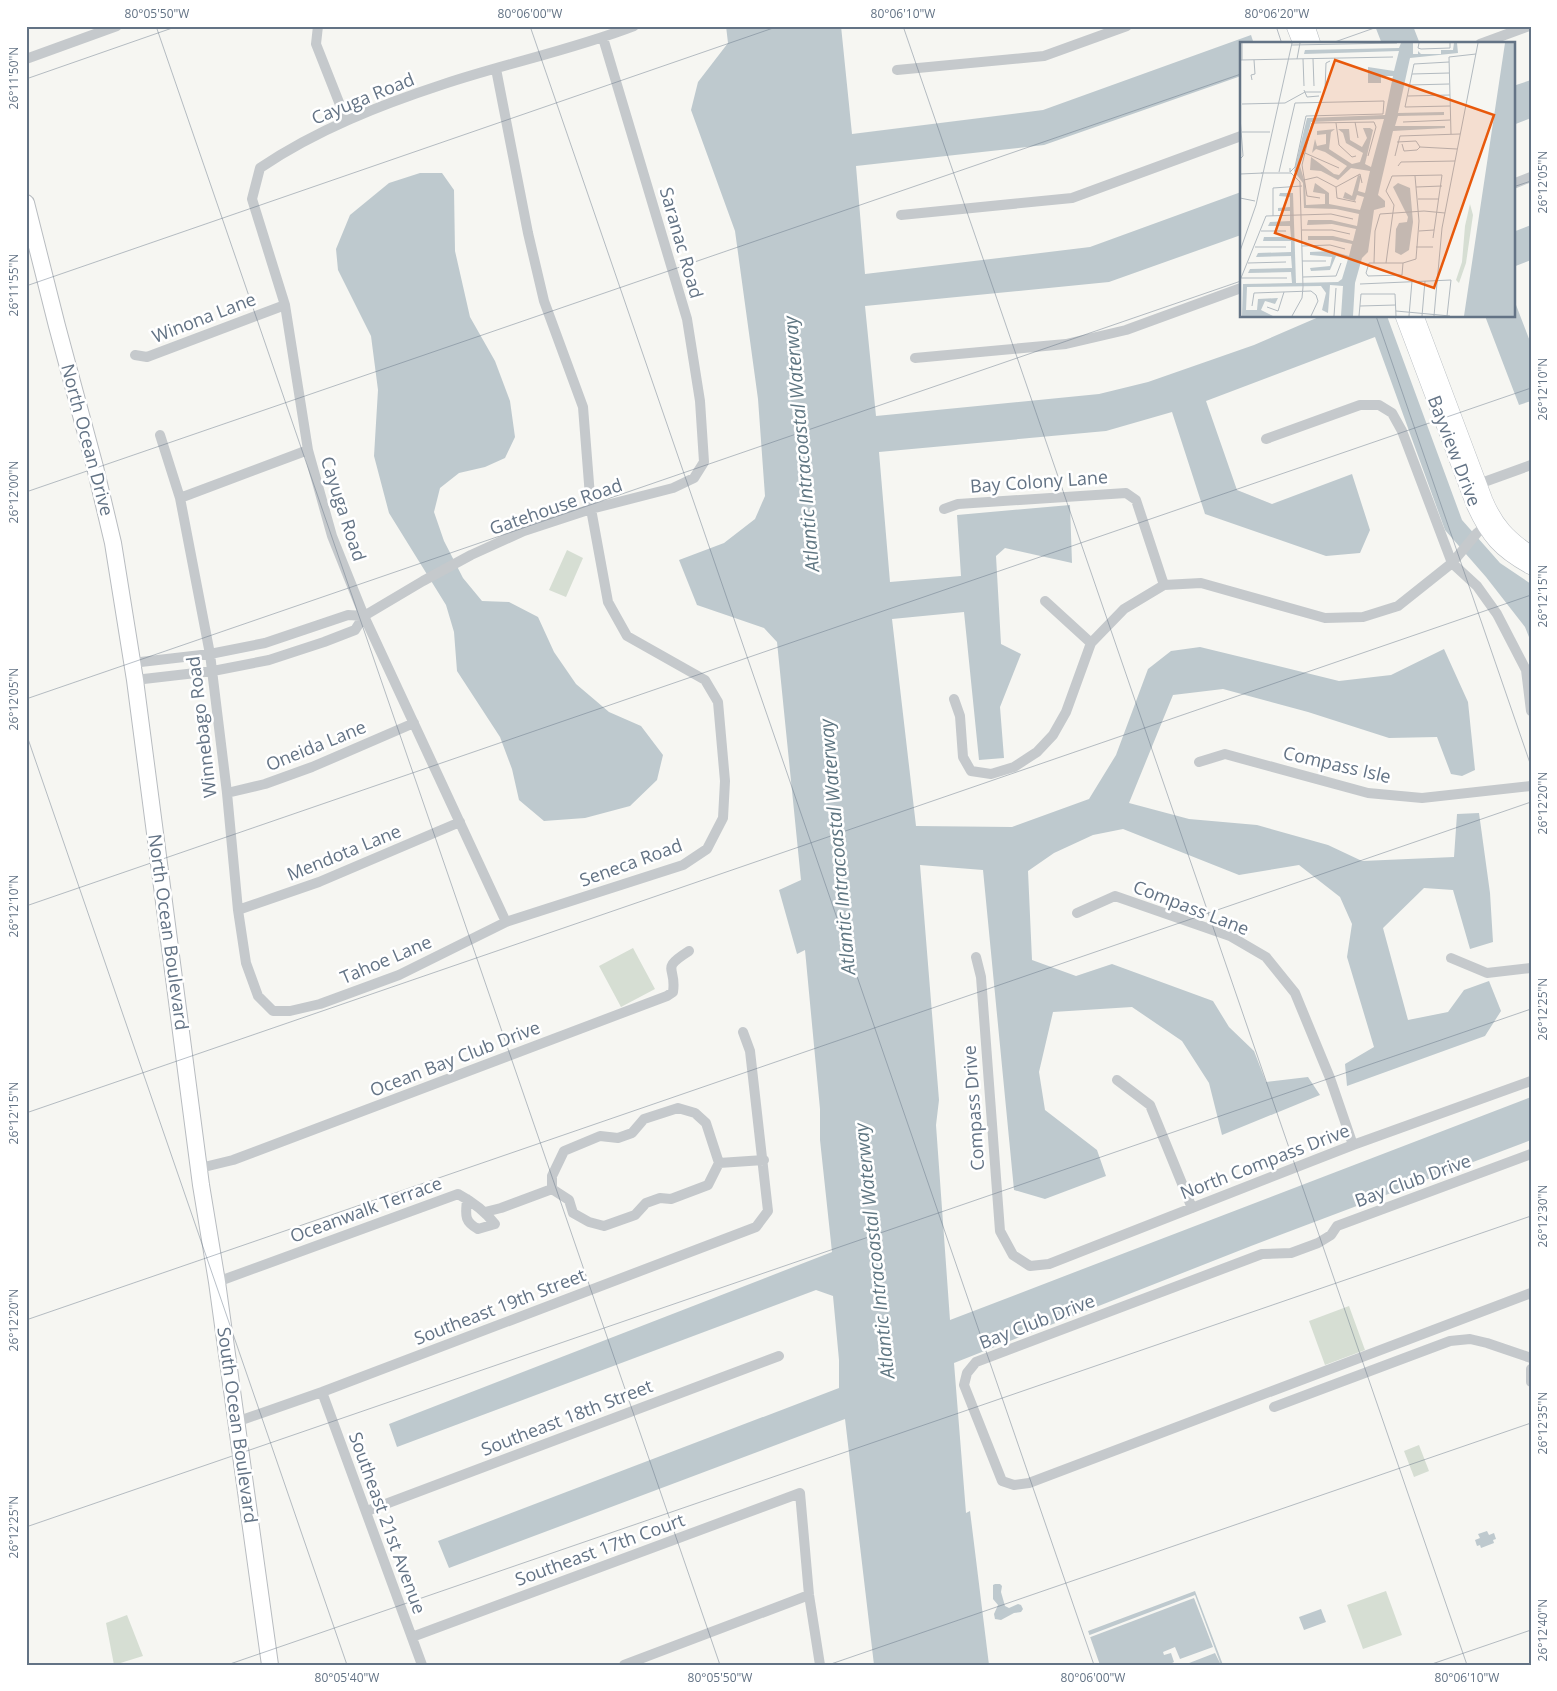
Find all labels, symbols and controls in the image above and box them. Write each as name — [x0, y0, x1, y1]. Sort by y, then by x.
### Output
text: 80°05'50"W — [125, 5, 189, 22]
text: 80°06'00"W — [498, 5, 562, 22]
text: 80°06'10"W — [871, 5, 935, 22]
text: 80°06'20"W — [1245, 5, 1309, 22]
inset map — [1240, 42, 1514, 318]
text: 26°11'50"N — [5, 47, 22, 109]
street label: Cayuga Road — [308, 67, 418, 130]
text: 26°12'05"N — [1534, 151, 1551, 213]
street label: Saranac Road — [655, 184, 709, 301]
text: 26°11'55"N — [5, 254, 22, 316]
street label: Winona Lane — [148, 286, 259, 348]
water label: Atlantic Intracoastal Waterway — [777, 314, 825, 575]
text: 26°12'10"N — [1534, 358, 1551, 420]
street label: North Ocean Drive — [56, 361, 120, 518]
street label: Bayview Drive — [1423, 392, 1487, 510]
street label: Cayuga Road — [316, 453, 372, 564]
text: 26°12'00"N — [5, 461, 22, 523]
street label: Bay Colony Lane — [969, 464, 1109, 498]
street label: Gatehouse Road — [486, 472, 625, 540]
text: 26°12'15"N — [1534, 565, 1551, 627]
street label: Winnebago Road — [180, 655, 222, 799]
text: 26°12'05"N — [5, 668, 22, 730]
street label: Oneida Lane — [262, 714, 369, 776]
water label: Atlantic Intracoastal Waterway — [813, 717, 861, 978]
street label: Compass Isle — [1281, 740, 1393, 788]
text: 26°12'20"N — [1534, 772, 1551, 834]
street label: Mendota Lane — [283, 818, 404, 886]
street label: North Ocean Boulevard — [143, 832, 195, 1031]
street label: Seneca Road — [576, 832, 685, 892]
street label: Compass Lane — [1130, 874, 1253, 940]
text: 26°12'10"N — [5, 875, 22, 937]
street label: Tahoe Lane — [336, 929, 435, 989]
text: 26°12'25"N — [1534, 978, 1551, 1040]
street label: Ocean Bay Club Drive — [366, 1015, 543, 1102]
street label: Compass Drive — [957, 1045, 989, 1172]
text: 26°12'15"N — [5, 1082, 22, 1144]
street label: North Compass Drive — [1177, 1118, 1353, 1204]
water label: Atlantic Intracoastal Waterway — [848, 1121, 901, 1382]
street label: Bay Club Drive — [1351, 1148, 1474, 1212]
street label: Oceanwalk Terrace — [286, 1170, 445, 1248]
text: 26°12'30"N — [1534, 1185, 1551, 1247]
street label: Southeast 19th Street — [410, 1262, 589, 1350]
street label: Bay Club Drive — [975, 1288, 1098, 1354]
text: 26°12'20"N — [5, 1289, 22, 1351]
street label: South Ocean Boulevard — [212, 1325, 264, 1524]
street label: Southeast 18th Street — [477, 1373, 656, 1461]
text: 26°12'35"N — [1534, 1392, 1551, 1454]
street label: Southeast 21st Avenue — [344, 1428, 432, 1617]
text: 26°12'25"N — [5, 1496, 22, 1558]
street label: Southeast 17th Court — [512, 1507, 688, 1591]
text: 26°12'40"N — [1534, 1599, 1551, 1661]
text: 80°05'40"W — [315, 1669, 379, 1686]
text: 80°05'50"W — [688, 1669, 752, 1686]
text: 80°06'00"W — [1061, 1669, 1125, 1686]
text: 80°06'10"W — [1435, 1669, 1499, 1686]

